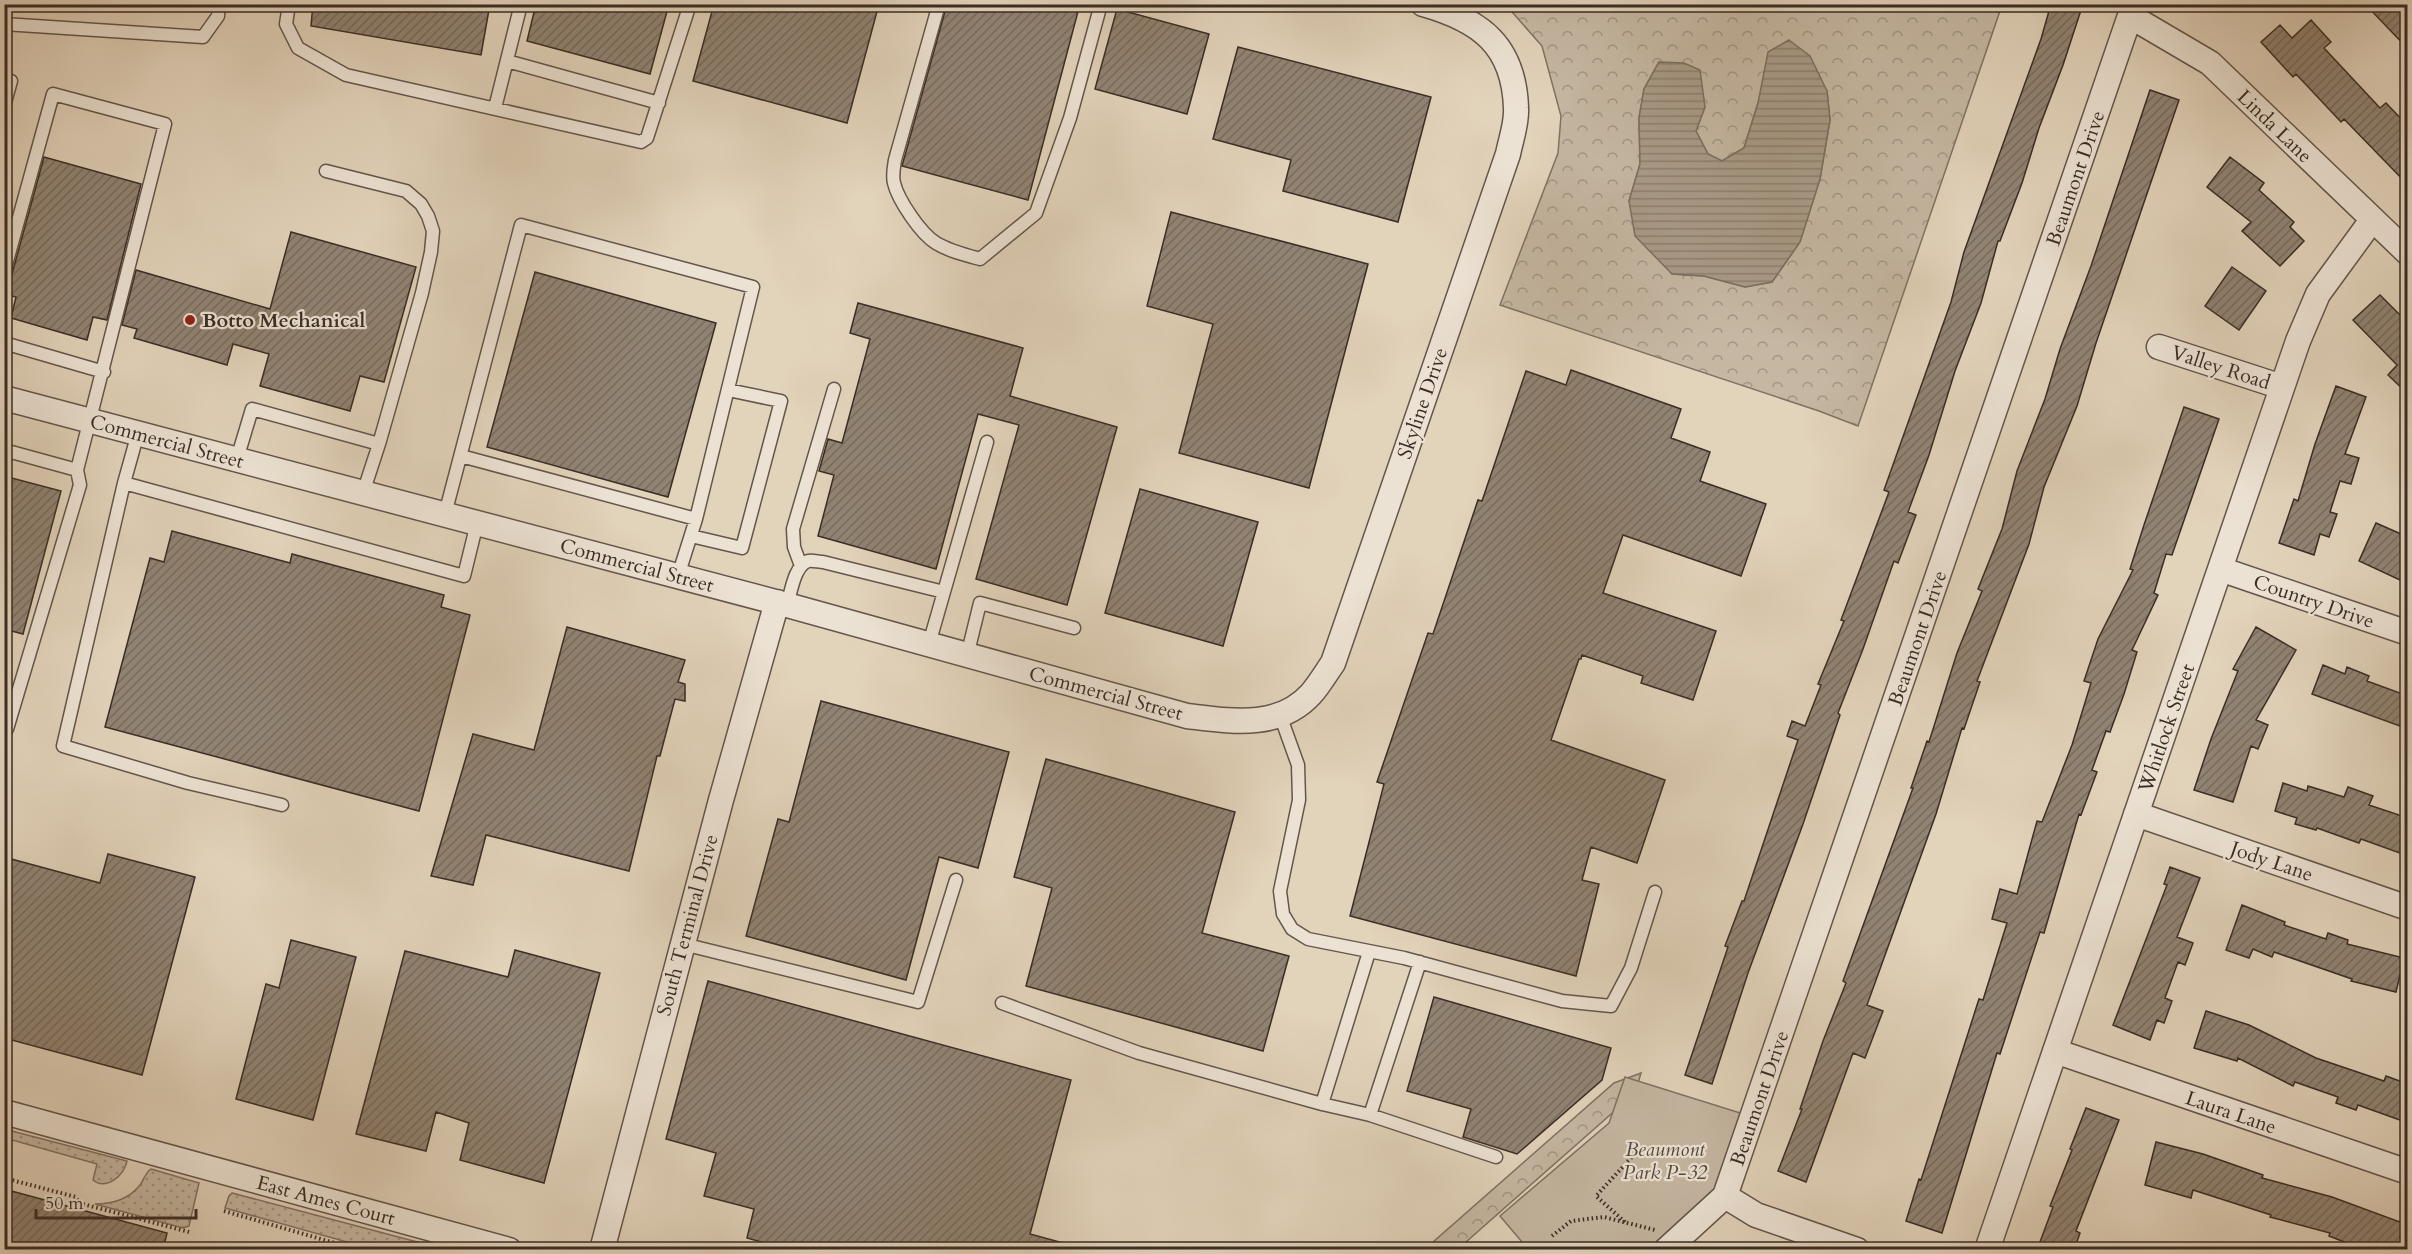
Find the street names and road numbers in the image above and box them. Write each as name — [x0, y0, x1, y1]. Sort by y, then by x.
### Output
street label: Linda Lane — [2231, 84, 2318, 169]
street label: Beaumont Drive — [2040, 107, 2111, 249]
street label: Valley Road — [2168, 339, 2274, 396]
street label: Skyline Drive — [1391, 344, 1454, 462]
street label: Commercial Street — [87, 408, 247, 475]
street label: Commercial Street — [557, 532, 717, 599]
street label: Beaumont Drive — [1882, 567, 1953, 709]
street label: Country Drive — [2250, 568, 2378, 635]
street label: Commercial Street — [1026, 660, 1186, 727]
street label: Whitlock Street — [2132, 660, 2201, 797]
street label: South Terminal Drive — [650, 831, 725, 1019]
street label: Jody Lane — [2224, 834, 2317, 888]
street label: Beaumont Drive — [1724, 1027, 1795, 1169]
street label: Laura Lane — [2182, 1084, 2280, 1141]
street label: East Ames Court — [254, 1169, 399, 1232]

